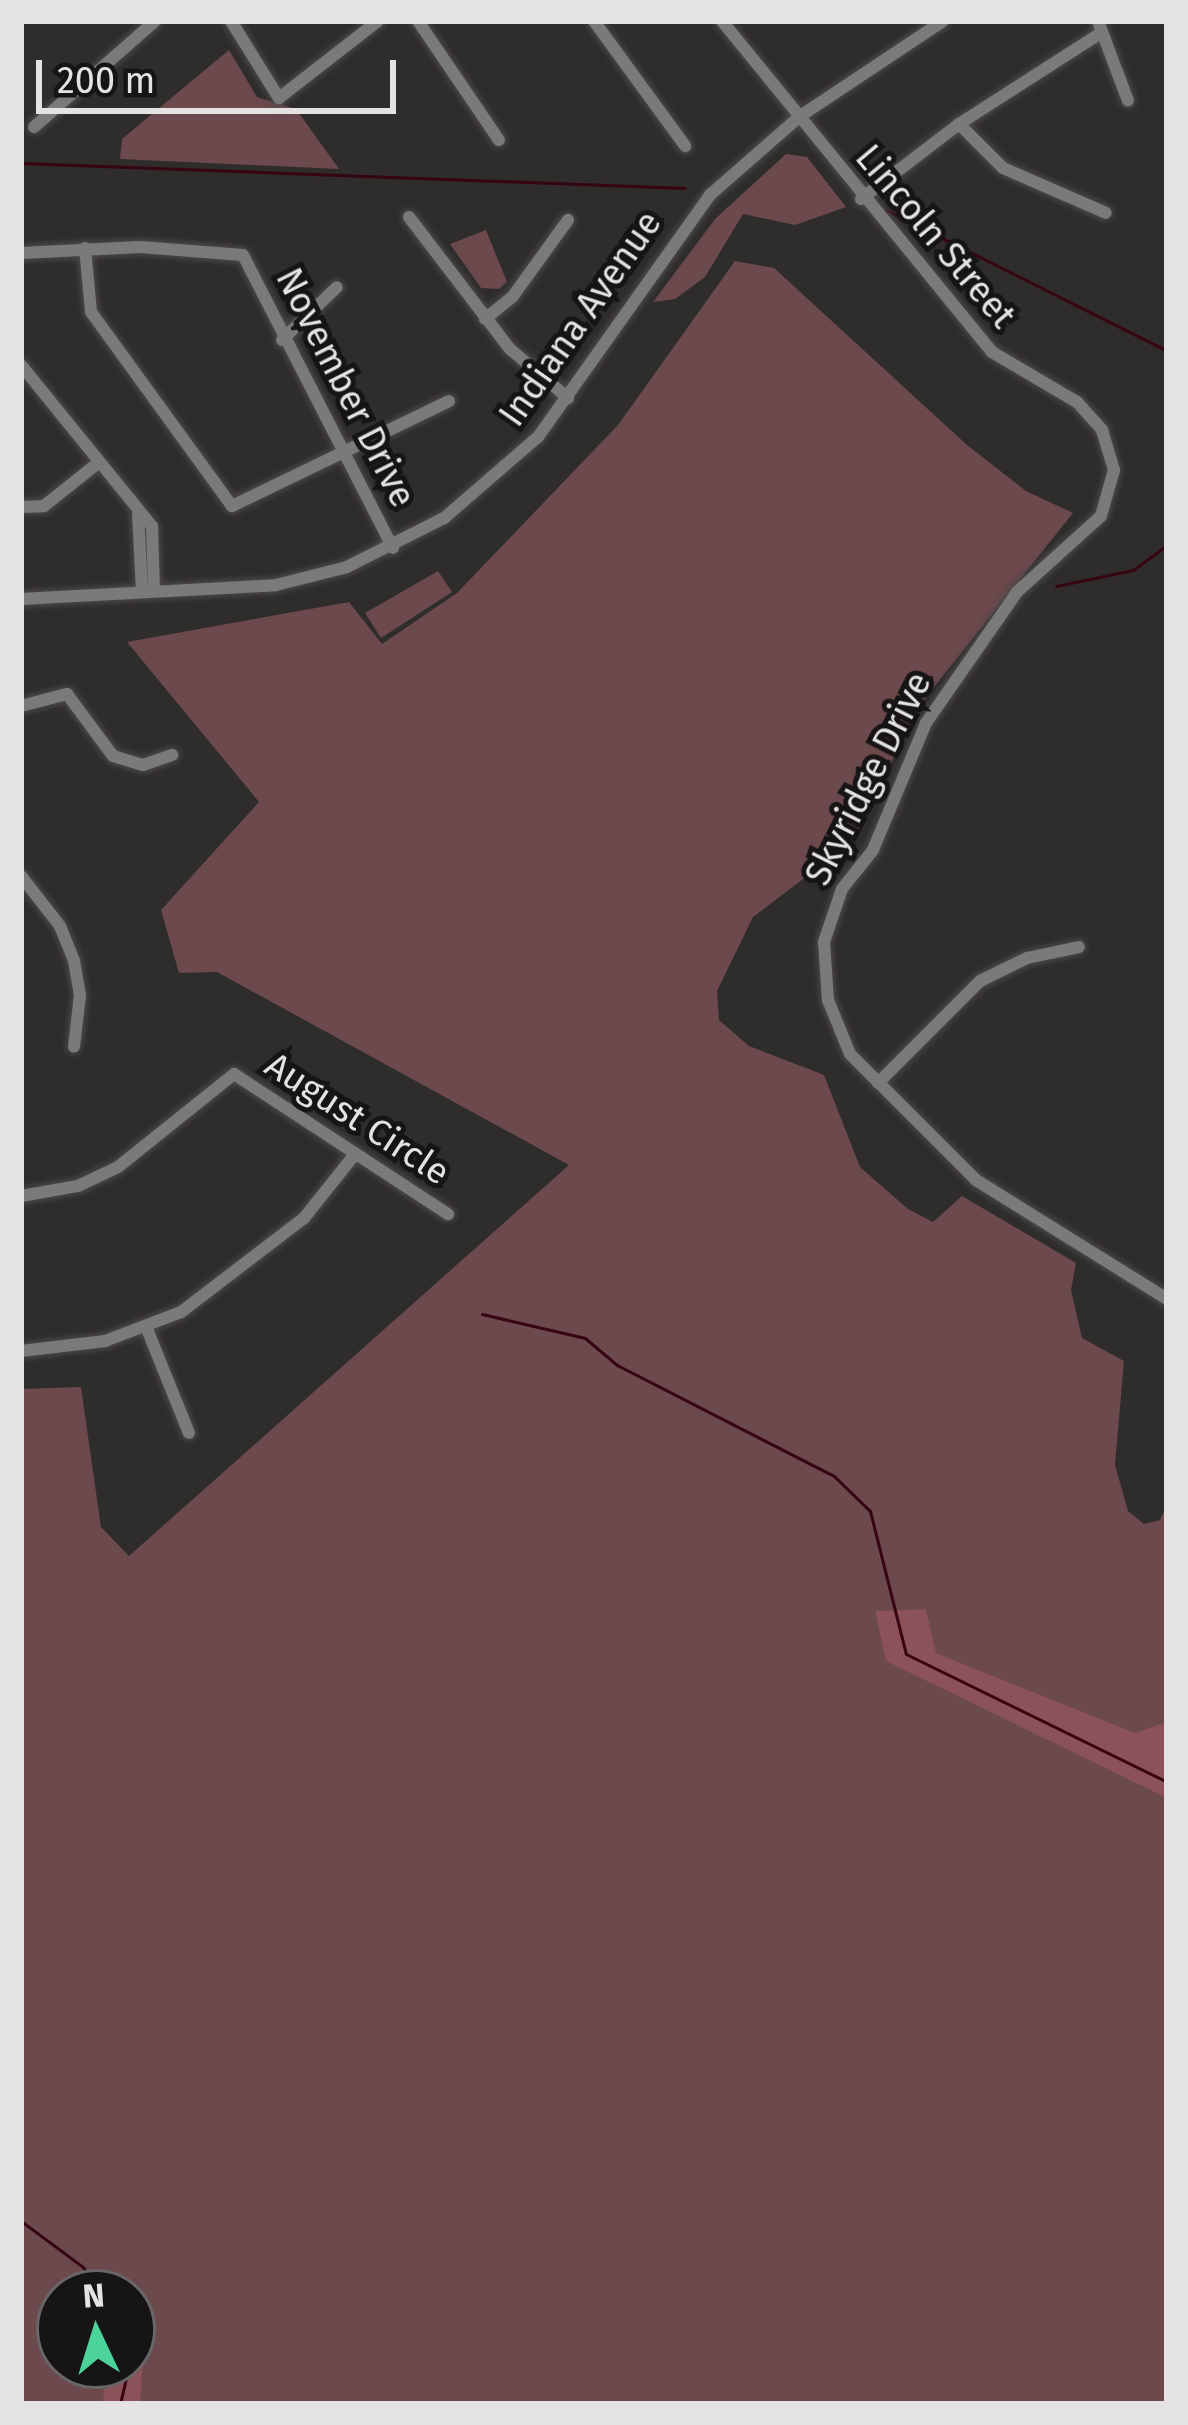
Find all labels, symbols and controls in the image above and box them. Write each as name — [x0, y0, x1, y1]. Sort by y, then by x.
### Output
scale bar — [42, 36, 402, 110]
text: 200 m — [57, 59, 155, 103]
street label: Lincoln Street — [846, 137, 1024, 337]
street label: Indiana Avenue — [491, 203, 671, 435]
street label: November Drive — [266, 261, 424, 515]
street label: Skyridge Drive — [797, 665, 941, 893]
street label: August Circle — [257, 1044, 457, 1194]
north arrow — [36, 2269, 156, 2389]
text: N — [81, 2275, 106, 2317]

